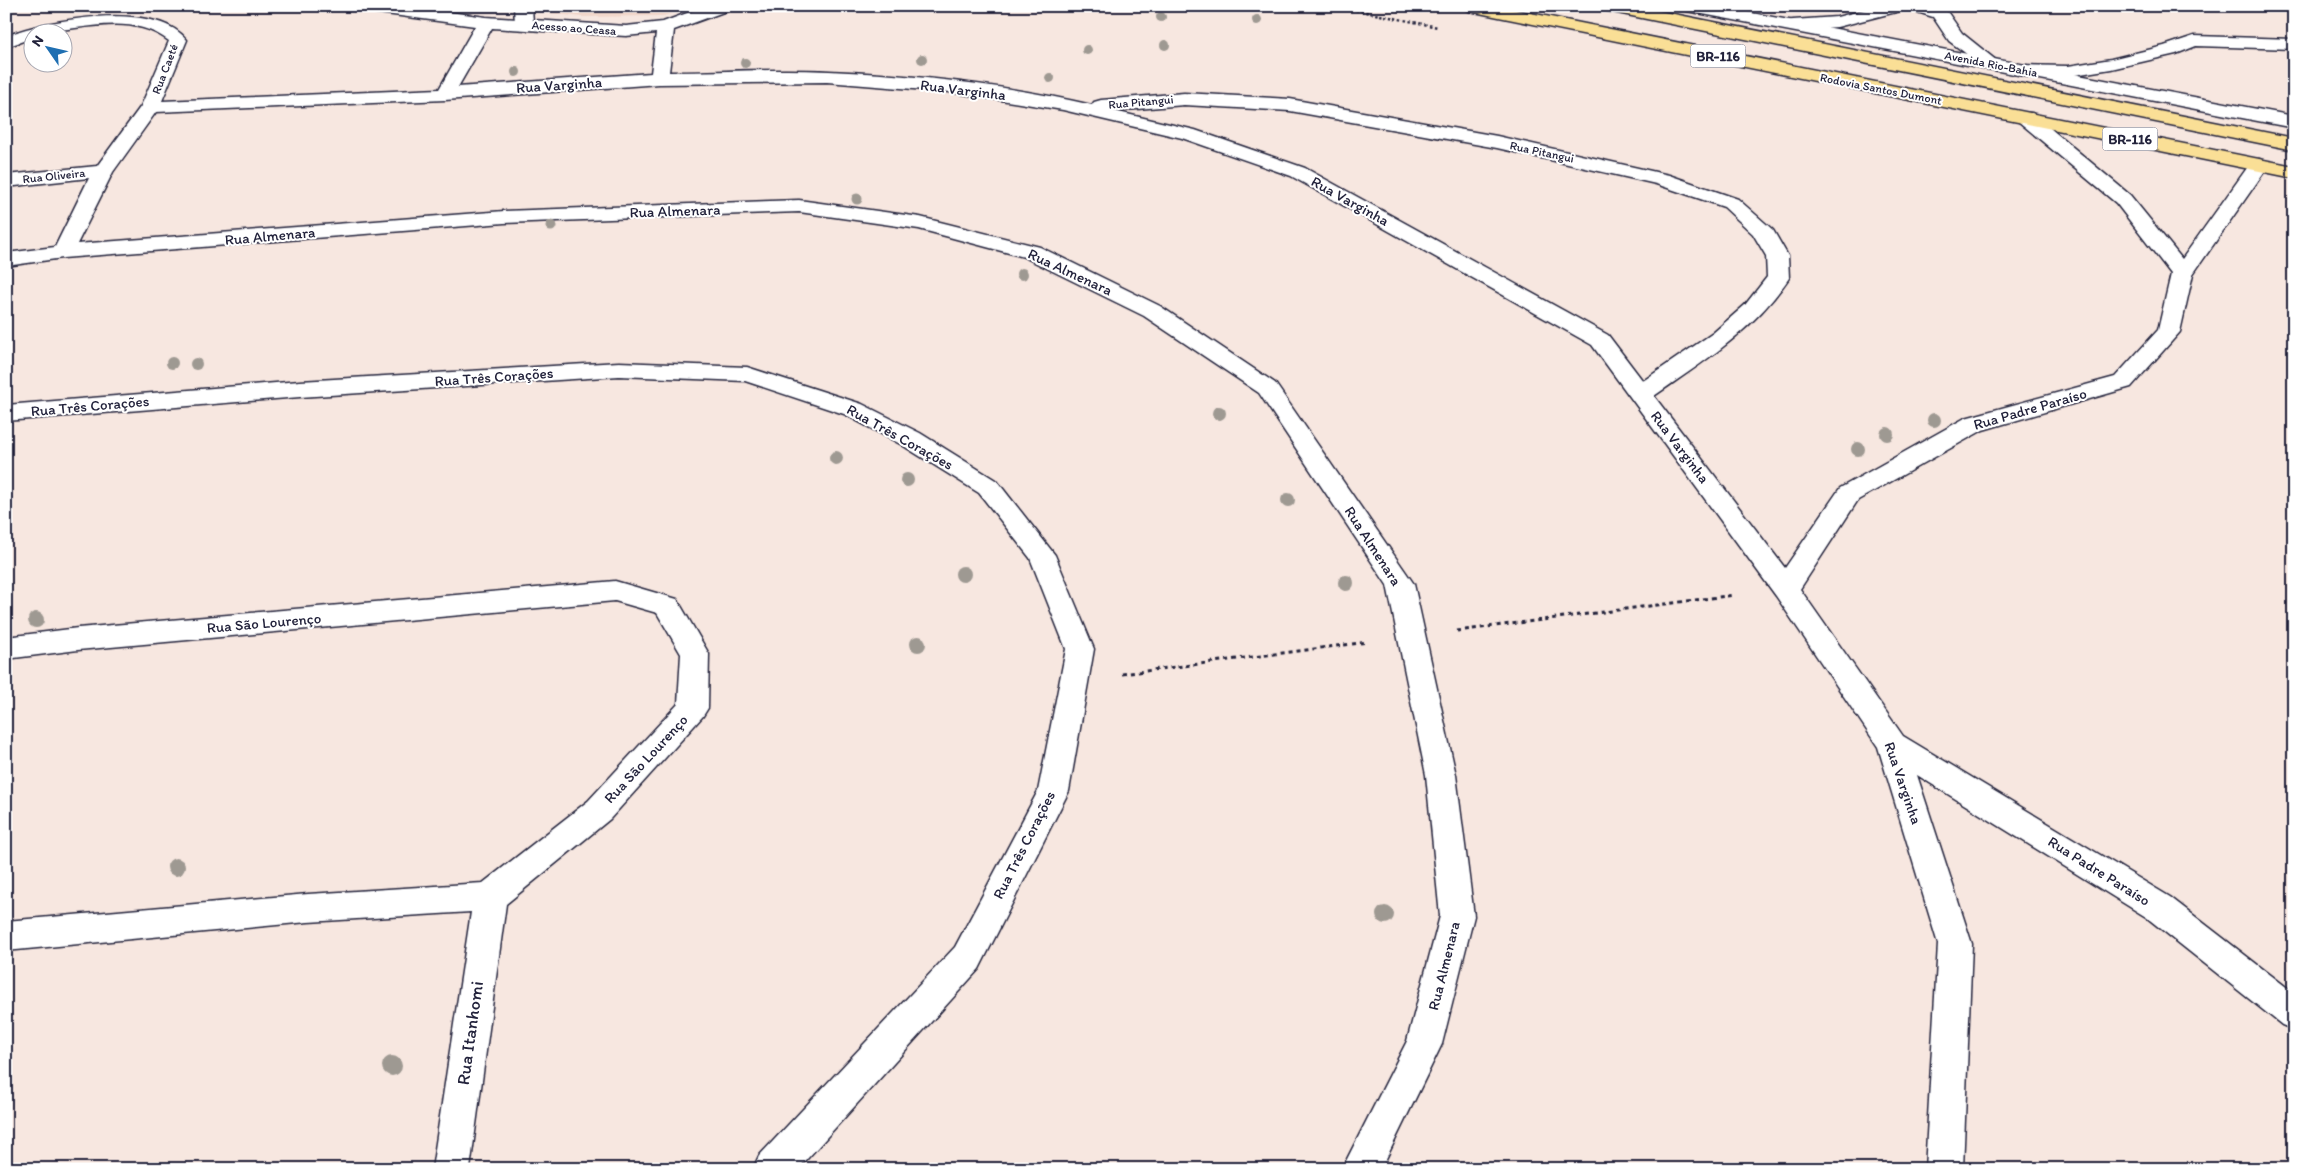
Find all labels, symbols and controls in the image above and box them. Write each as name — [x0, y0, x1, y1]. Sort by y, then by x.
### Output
street label: Acesso ao Ceasa — [531, 18, 618, 38]
north arrow — [22, 22, 72, 72]
text: N — [28, 32, 47, 50]
street label: Rua Caeté — [149, 42, 181, 96]
road number: BR-116 — [1690, 44, 1746, 68]
street label: Avenida Rio-Bahia — [1943, 48, 2039, 80]
street label: Rodovia Santos Dumont — [1819, 70, 1944, 108]
street label: Rua Varginha — [515, 73, 603, 97]
street label: Rua Varginha — [919, 76, 1007, 104]
street label: Rua Pitangui — [1108, 92, 1174, 112]
road number: BR-116 — [2102, 128, 2158, 150]
street label: Rua Pitangui — [1509, 138, 1575, 166]
street label: Rua Oliveira — [22, 166, 87, 186]
street label: Rua Varginha — [1308, 172, 1393, 230]
street label: Rua Almenara — [629, 200, 721, 222]
street label: Rua Almenara — [224, 223, 317, 249]
street label: Rua Almenara — [1025, 245, 1116, 300]
street label: Rua Três Corações — [434, 364, 554, 390]
street label: Rua Padre Paraíso — [1971, 384, 2089, 434]
street label: Rua Três Corações — [30, 392, 150, 420]
street label: Rua Três Corações — [844, 400, 957, 474]
street label: Rua Varginha — [1647, 407, 1713, 487]
street label: Rua Almenara — [1341, 503, 1406, 590]
street label: Rua São Lourenço — [206, 609, 322, 637]
street label: Rua São Lourenço — [600, 711, 692, 807]
street label: Rua Varginha — [1880, 739, 1926, 827]
street label: Rua Três Corações — [989, 788, 1059, 902]
street label: Rua Padre Paraíso — [2045, 832, 2153, 910]
street label: Rua Almenara — [1424, 919, 1464, 1012]
street label: Rua Itanhomi — [452, 980, 488, 1086]

